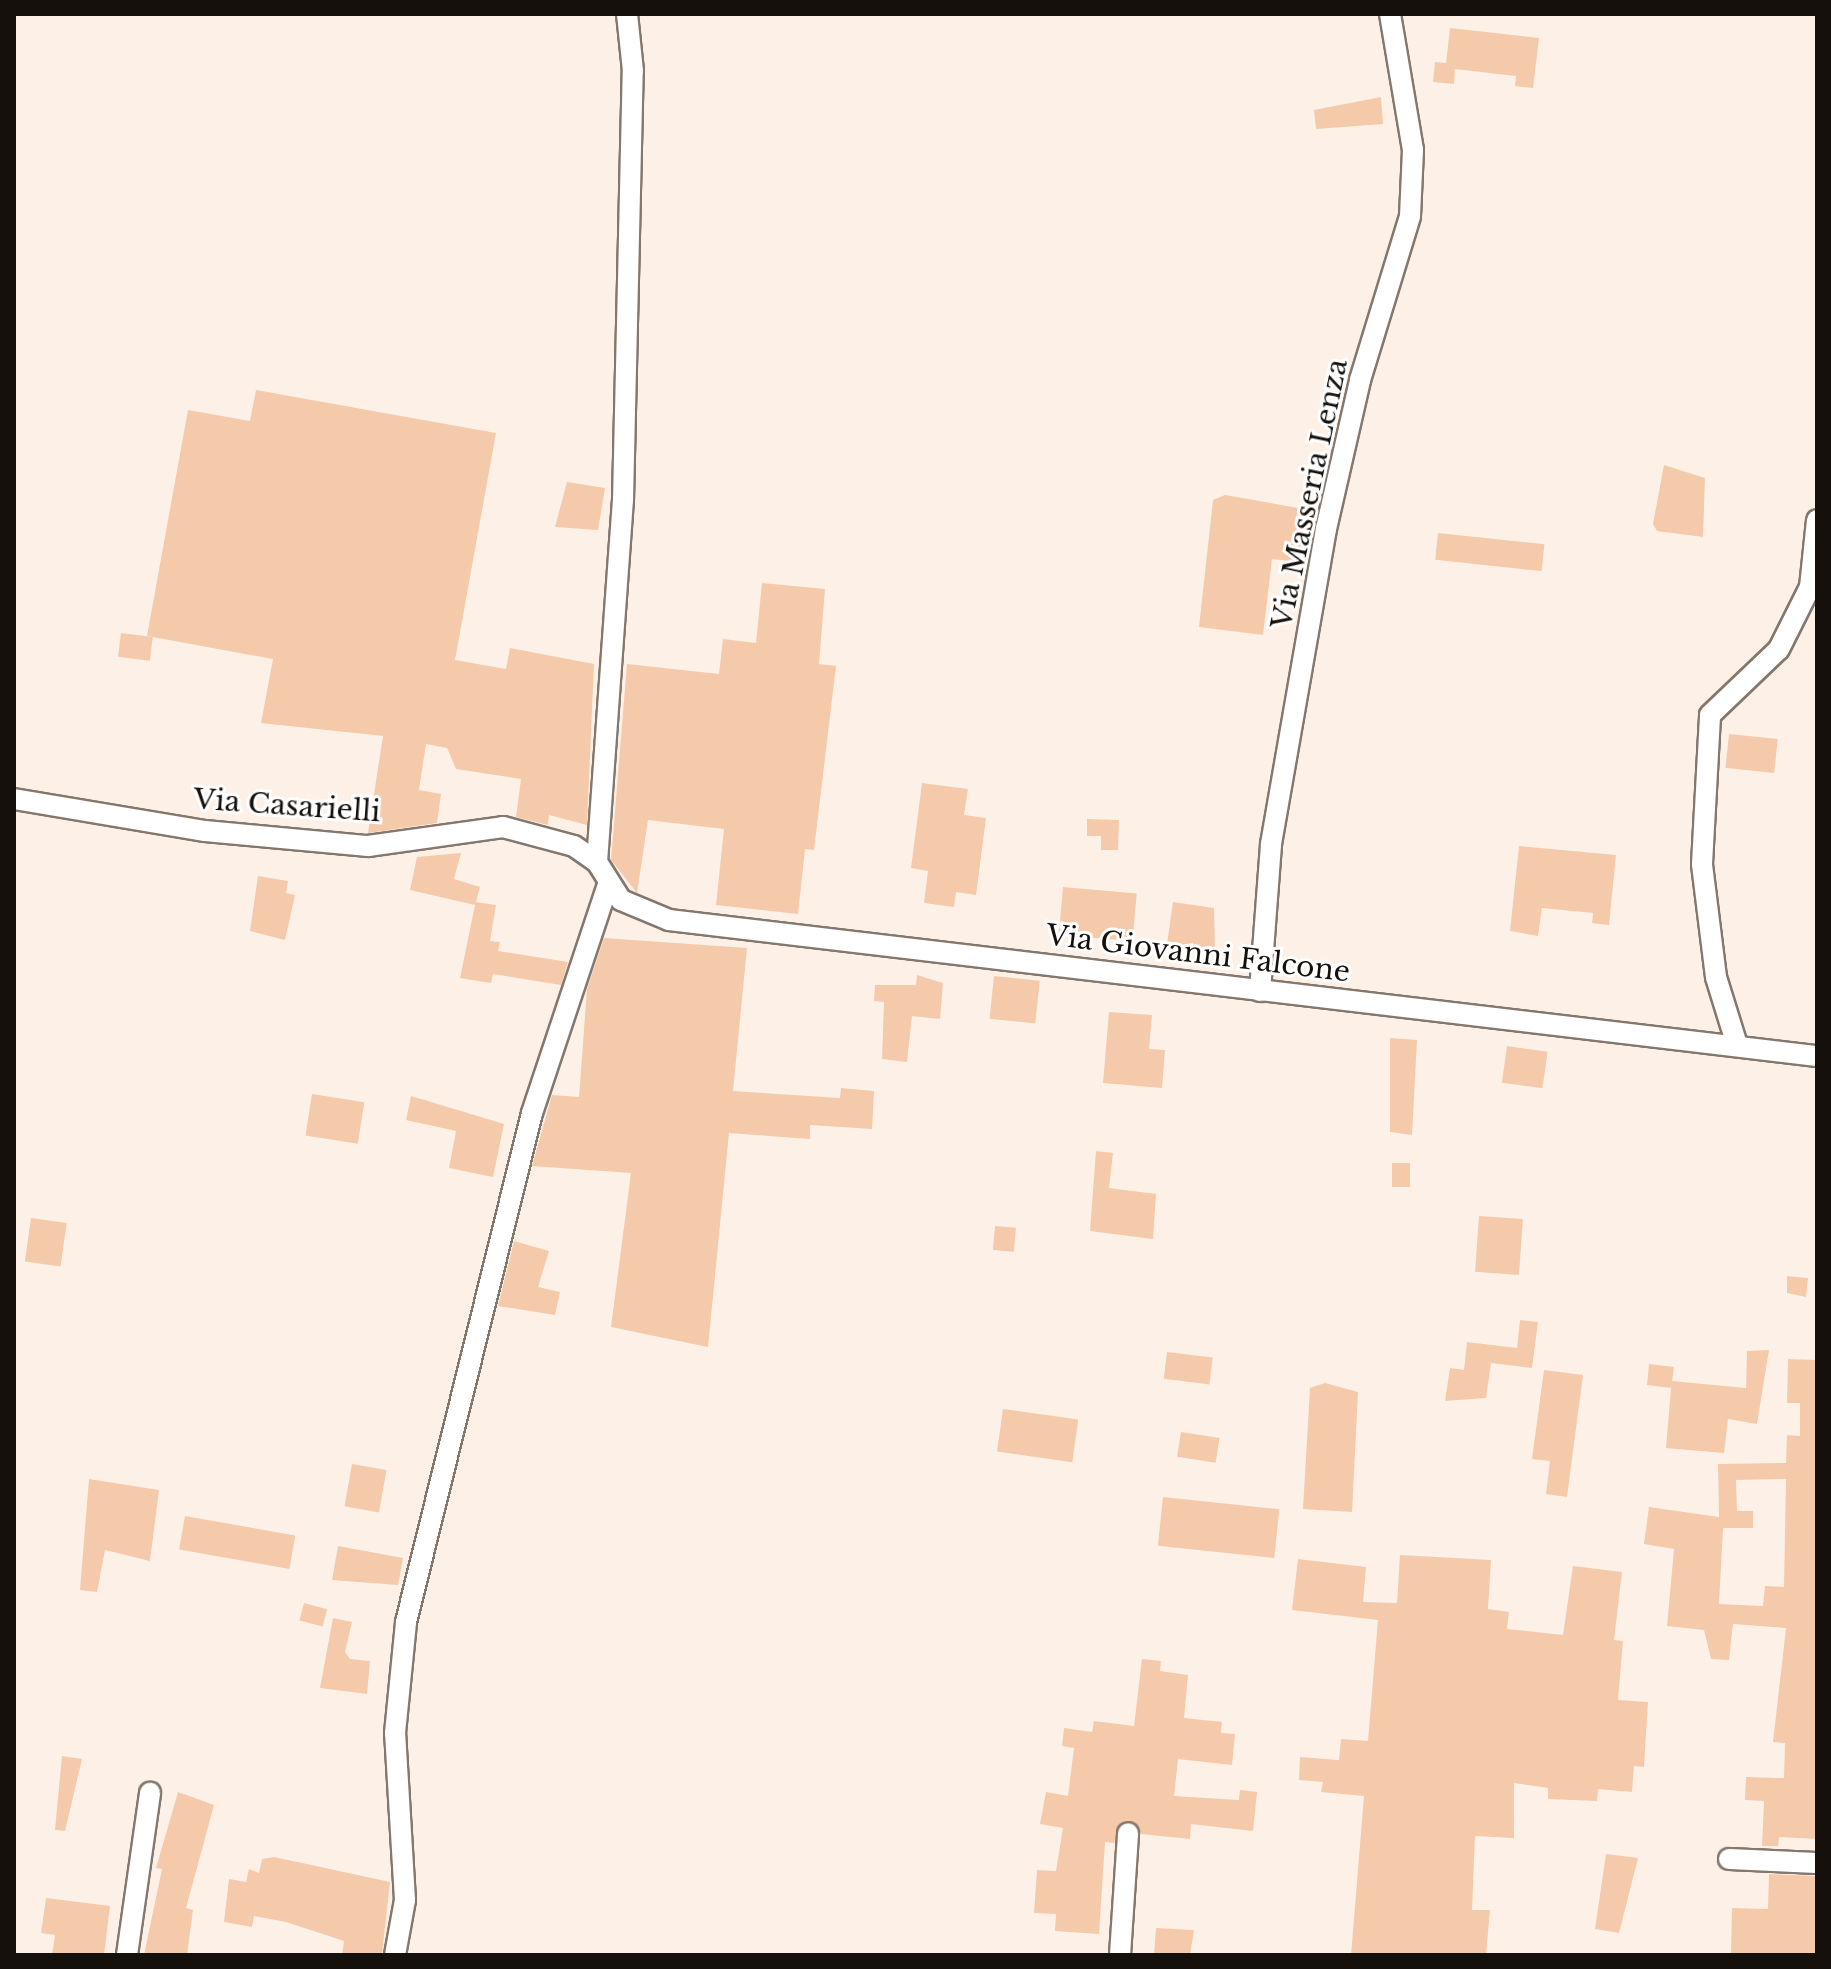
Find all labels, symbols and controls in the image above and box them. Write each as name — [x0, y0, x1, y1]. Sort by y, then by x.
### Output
street label: Via Masseria Lenza — [1265, 356, 1355, 632]
street label: Via Casarielli — [192, 783, 382, 829]
street label: Via Giovanni Falcone — [1044, 919, 1352, 989]

